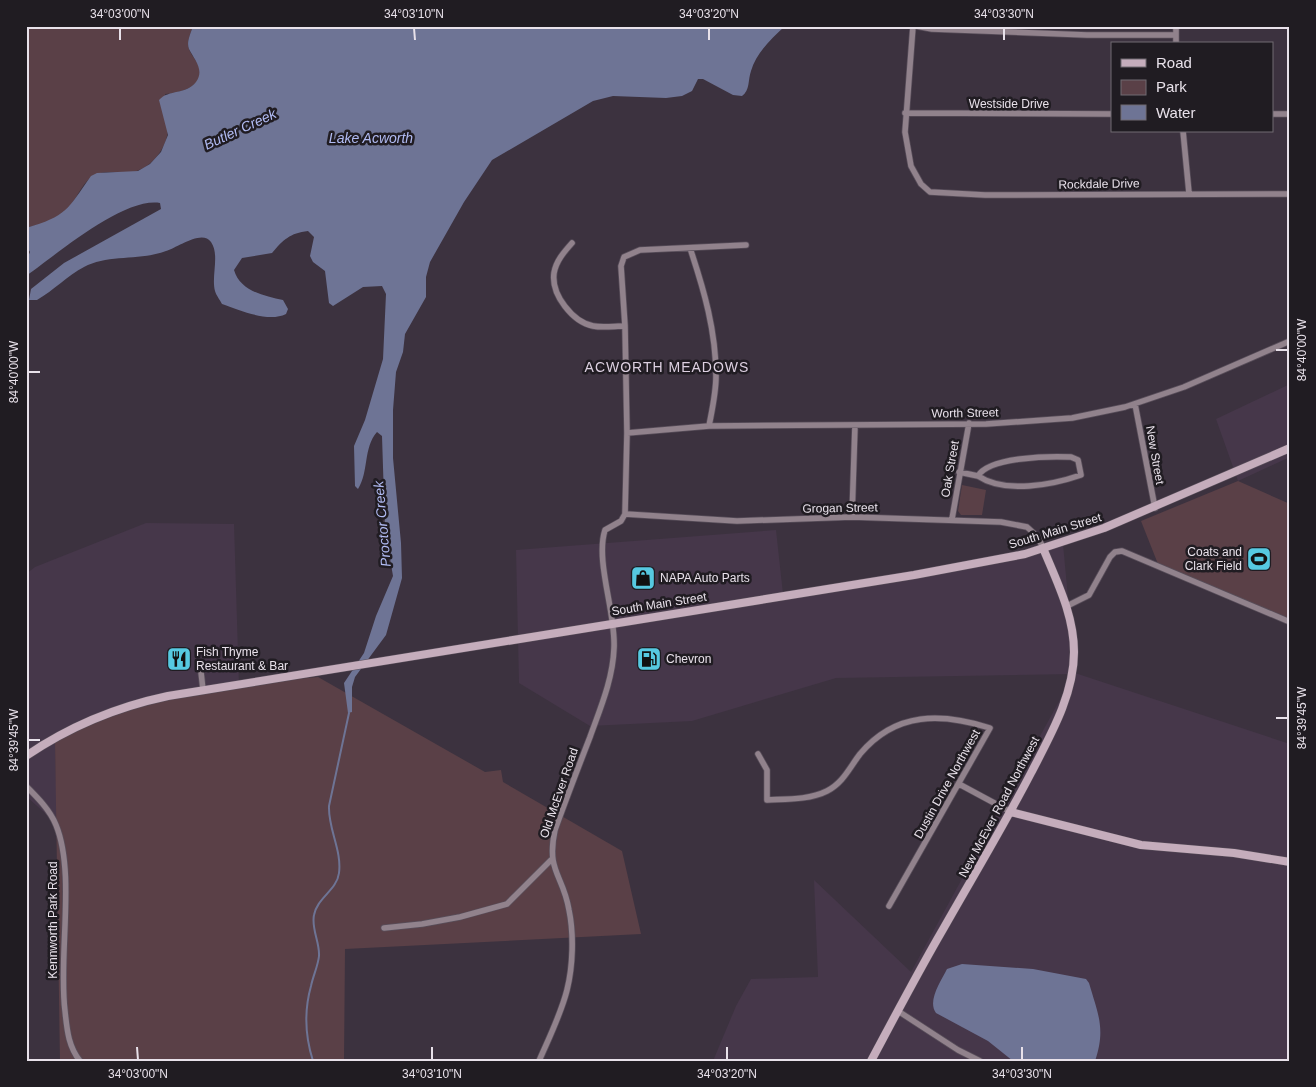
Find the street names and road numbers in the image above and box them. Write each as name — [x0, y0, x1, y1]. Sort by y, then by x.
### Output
street label: Westside Drive — [969, 97, 1050, 111]
street label: Rockdale Drive — [1058, 176, 1140, 192]
street label: Worth Street — [931, 405, 999, 421]
street label: New Street — [1143, 425, 1167, 486]
street label: Oak Street — [938, 439, 962, 498]
street label: Grogan Street — [802, 500, 878, 516]
street label: South Main Street — [1007, 510, 1104, 552]
street label: South Main Street — [610, 589, 708, 618]
street label: Dustin Drive Northwest — [911, 726, 983, 841]
street label: New McEver Road Northwest — [956, 734, 1042, 880]
street label: Old McEver Road — [537, 746, 581, 840]
street label: Kennworth Park Road — [46, 861, 60, 979]

